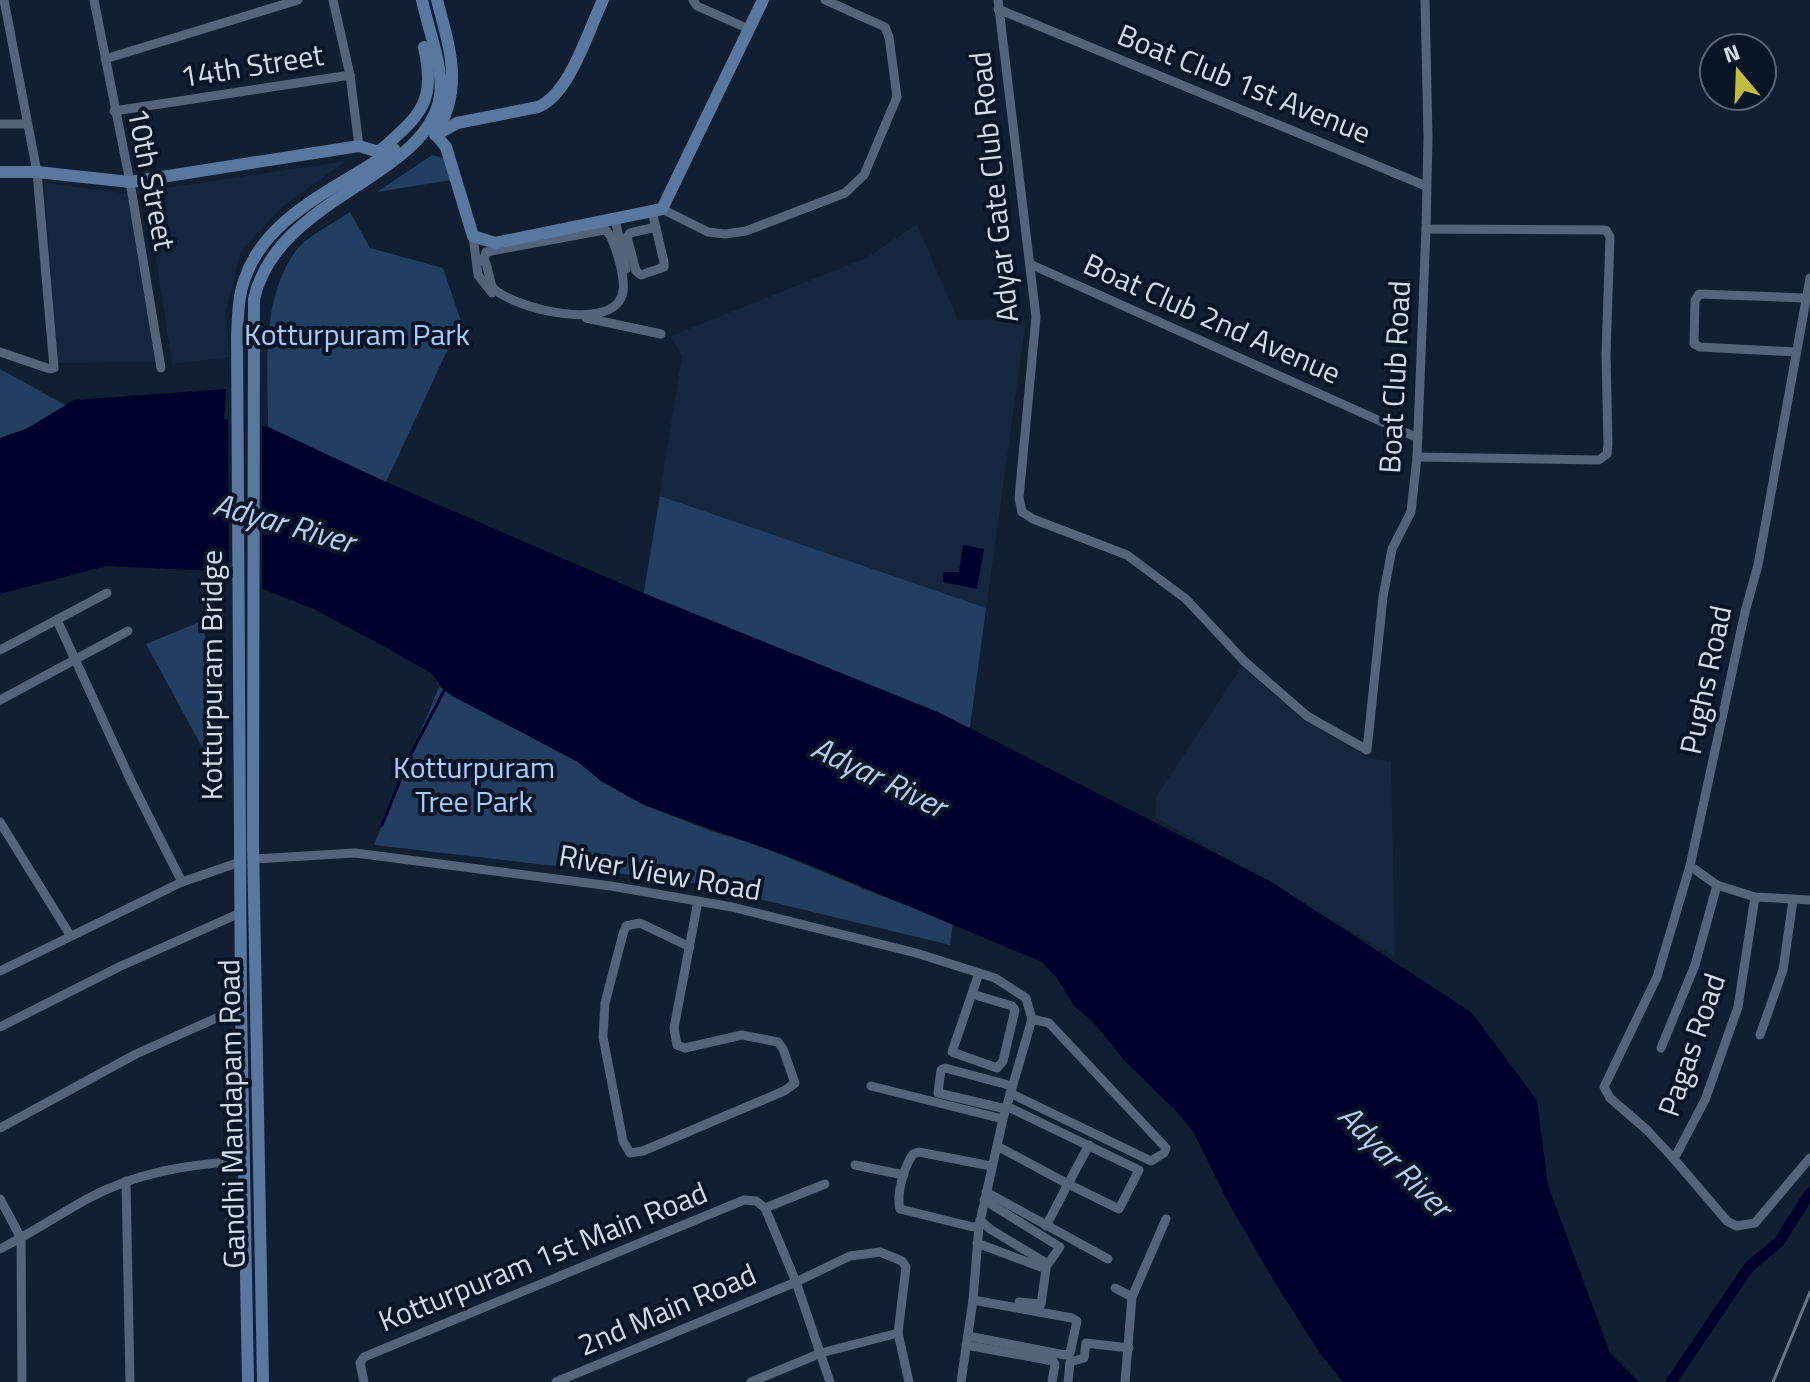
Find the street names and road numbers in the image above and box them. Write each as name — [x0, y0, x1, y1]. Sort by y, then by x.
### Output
street label: Boat Club 1st Avenue — [1111, 11, 1378, 155]
street label: 14th Street — [177, 31, 327, 99]
street label: Adyar Gate Club Road — [956, 49, 1030, 325]
street label: 10th Street — [116, 104, 188, 254]
street label: Boat Club 2nd Avenue — [1076, 241, 1348, 395]
street label: Boat Club Road — [1366, 279, 1422, 475]
street label: Kotturpuram Bridge — [188, 550, 234, 800]
street label: Pughs Road — [1667, 601, 1743, 758]
street label: River View Road — [555, 832, 765, 912]
street label: Gandhi Mandapam Road — [205, 959, 257, 1269]
street label: Pagas Road — [1645, 967, 1737, 1122]
street label: Kotturpuram 1st Main Road — [371, 1169, 714, 1343]
street label: 2nd Main Road — [570, 1251, 763, 1367]

